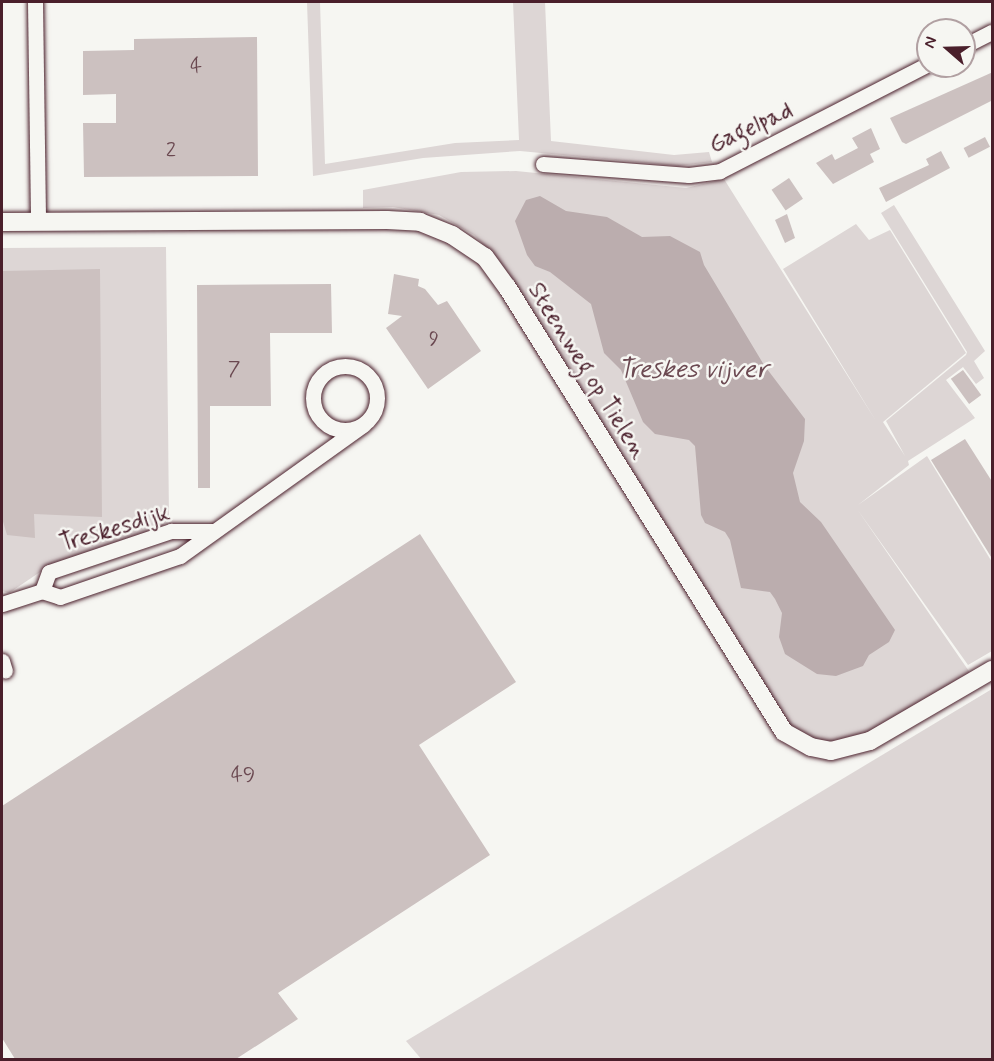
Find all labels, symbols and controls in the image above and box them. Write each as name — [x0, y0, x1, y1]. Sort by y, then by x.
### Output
north arrow — [916, 18, 976, 78]
text: N — [919, 34, 942, 51]
house number: 4 — [190, 53, 202, 79]
street label: Gagelpad — [704, 96, 798, 160]
house number: 2 — [166, 137, 176, 163]
street label: Steenweg op Tielen — [522, 279, 652, 463]
house number: 9 — [429, 326, 439, 352]
water label: Treskes vijver — [619, 355, 767, 387]
house number: 7 — [228, 356, 240, 382]
street label: Treskesdijk — [56, 499, 174, 559]
house number: 49 — [231, 762, 255, 788]

